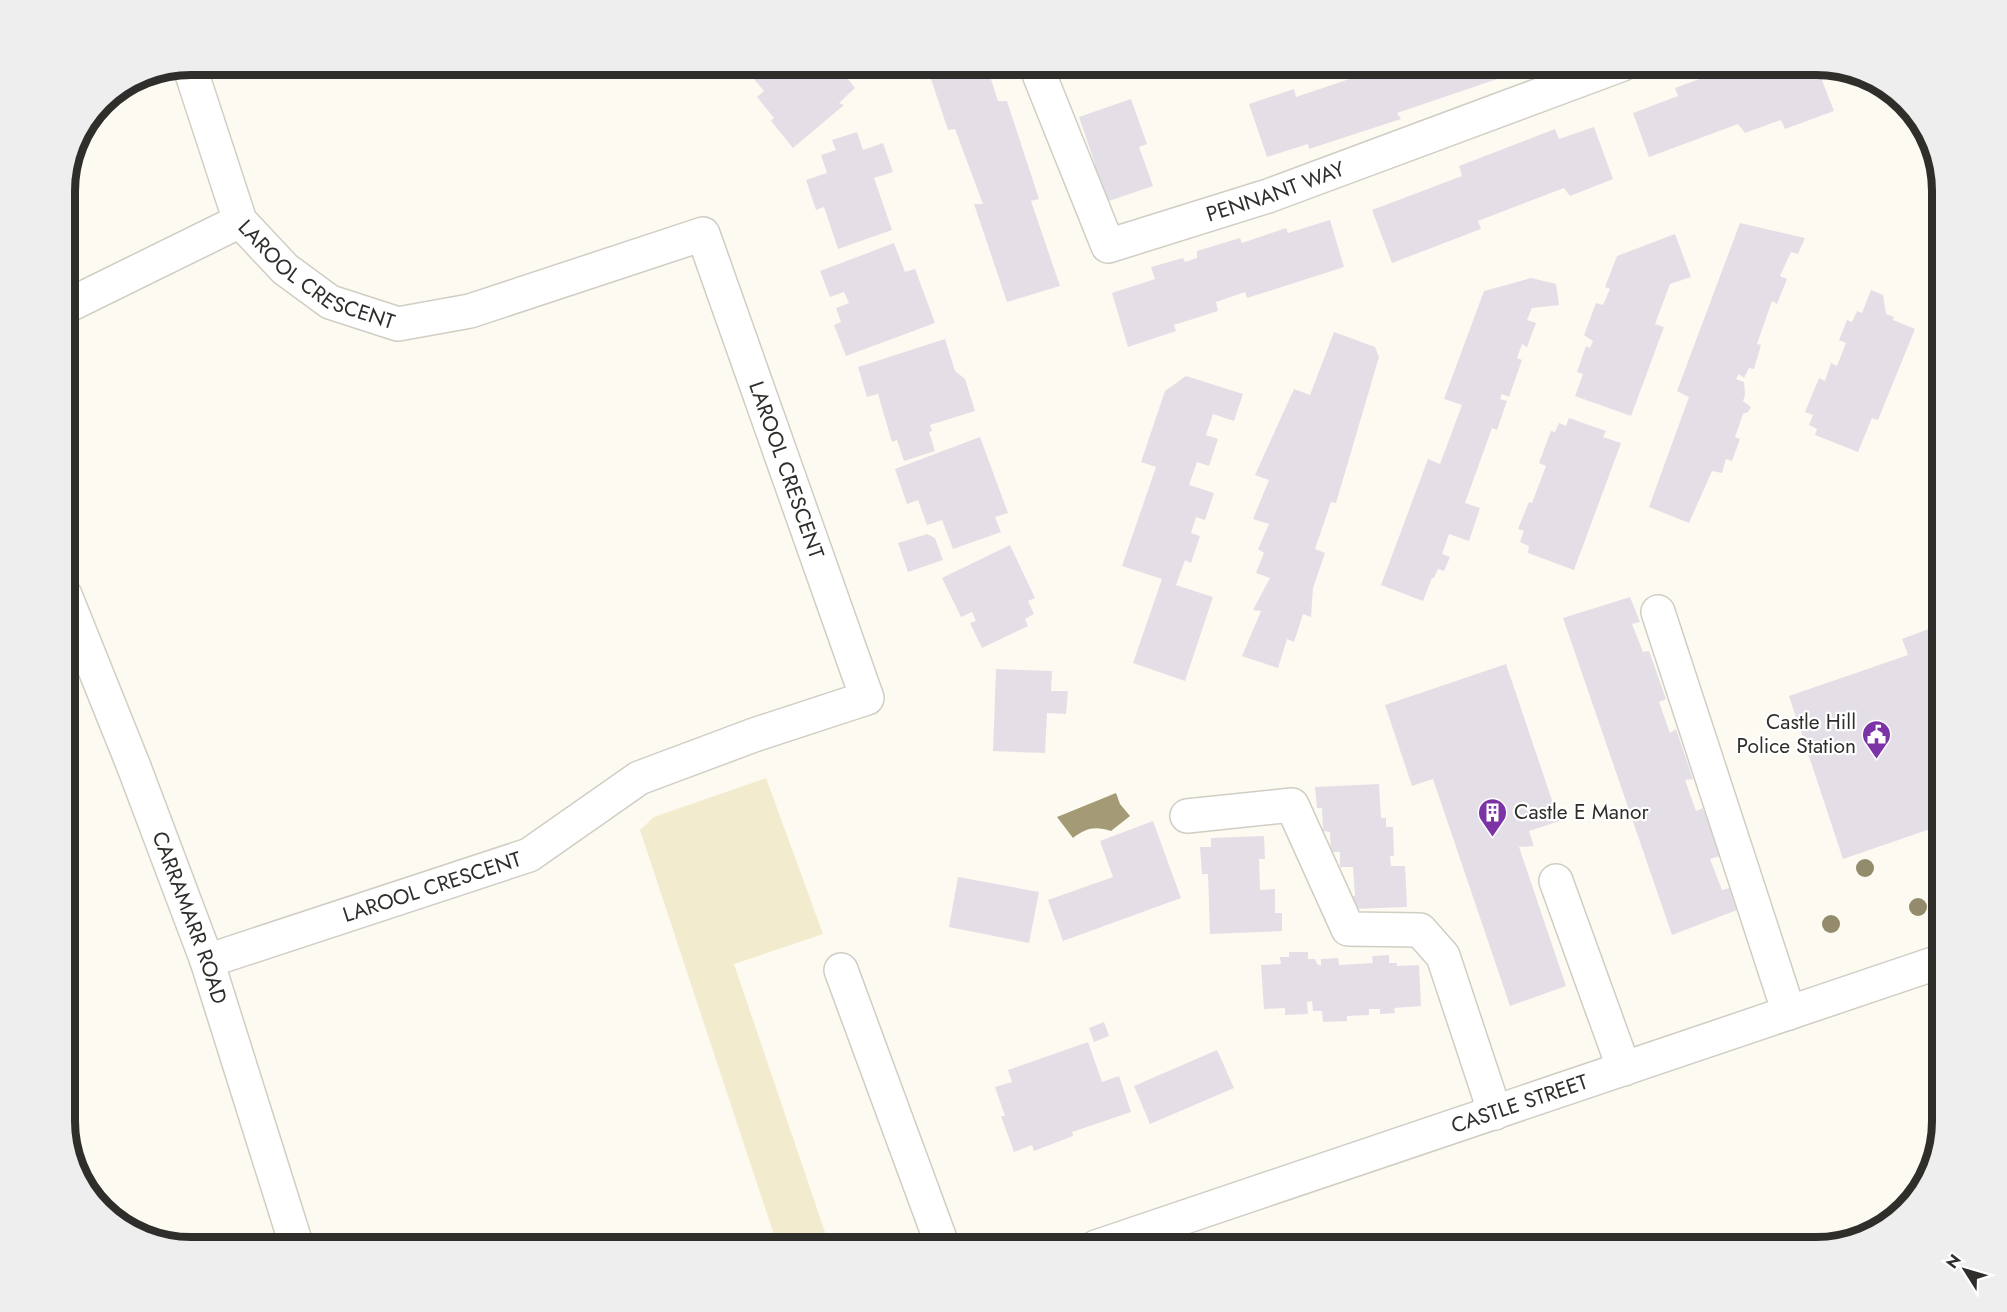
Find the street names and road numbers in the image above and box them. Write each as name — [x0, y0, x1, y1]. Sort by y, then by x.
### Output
street label: PENNANT WAY — [1202, 154, 1349, 229]
street label: LAROOL CRESCENT — [231, 213, 399, 337]
street label: LAROOL CRESCENT — [741, 377, 832, 563]
street label: CARRAMARR ROAD — [145, 827, 235, 1008]
street label: LAROOL CRESCENT — [339, 844, 525, 930]
street label: CASTLE STREET — [1447, 1067, 1592, 1141]

